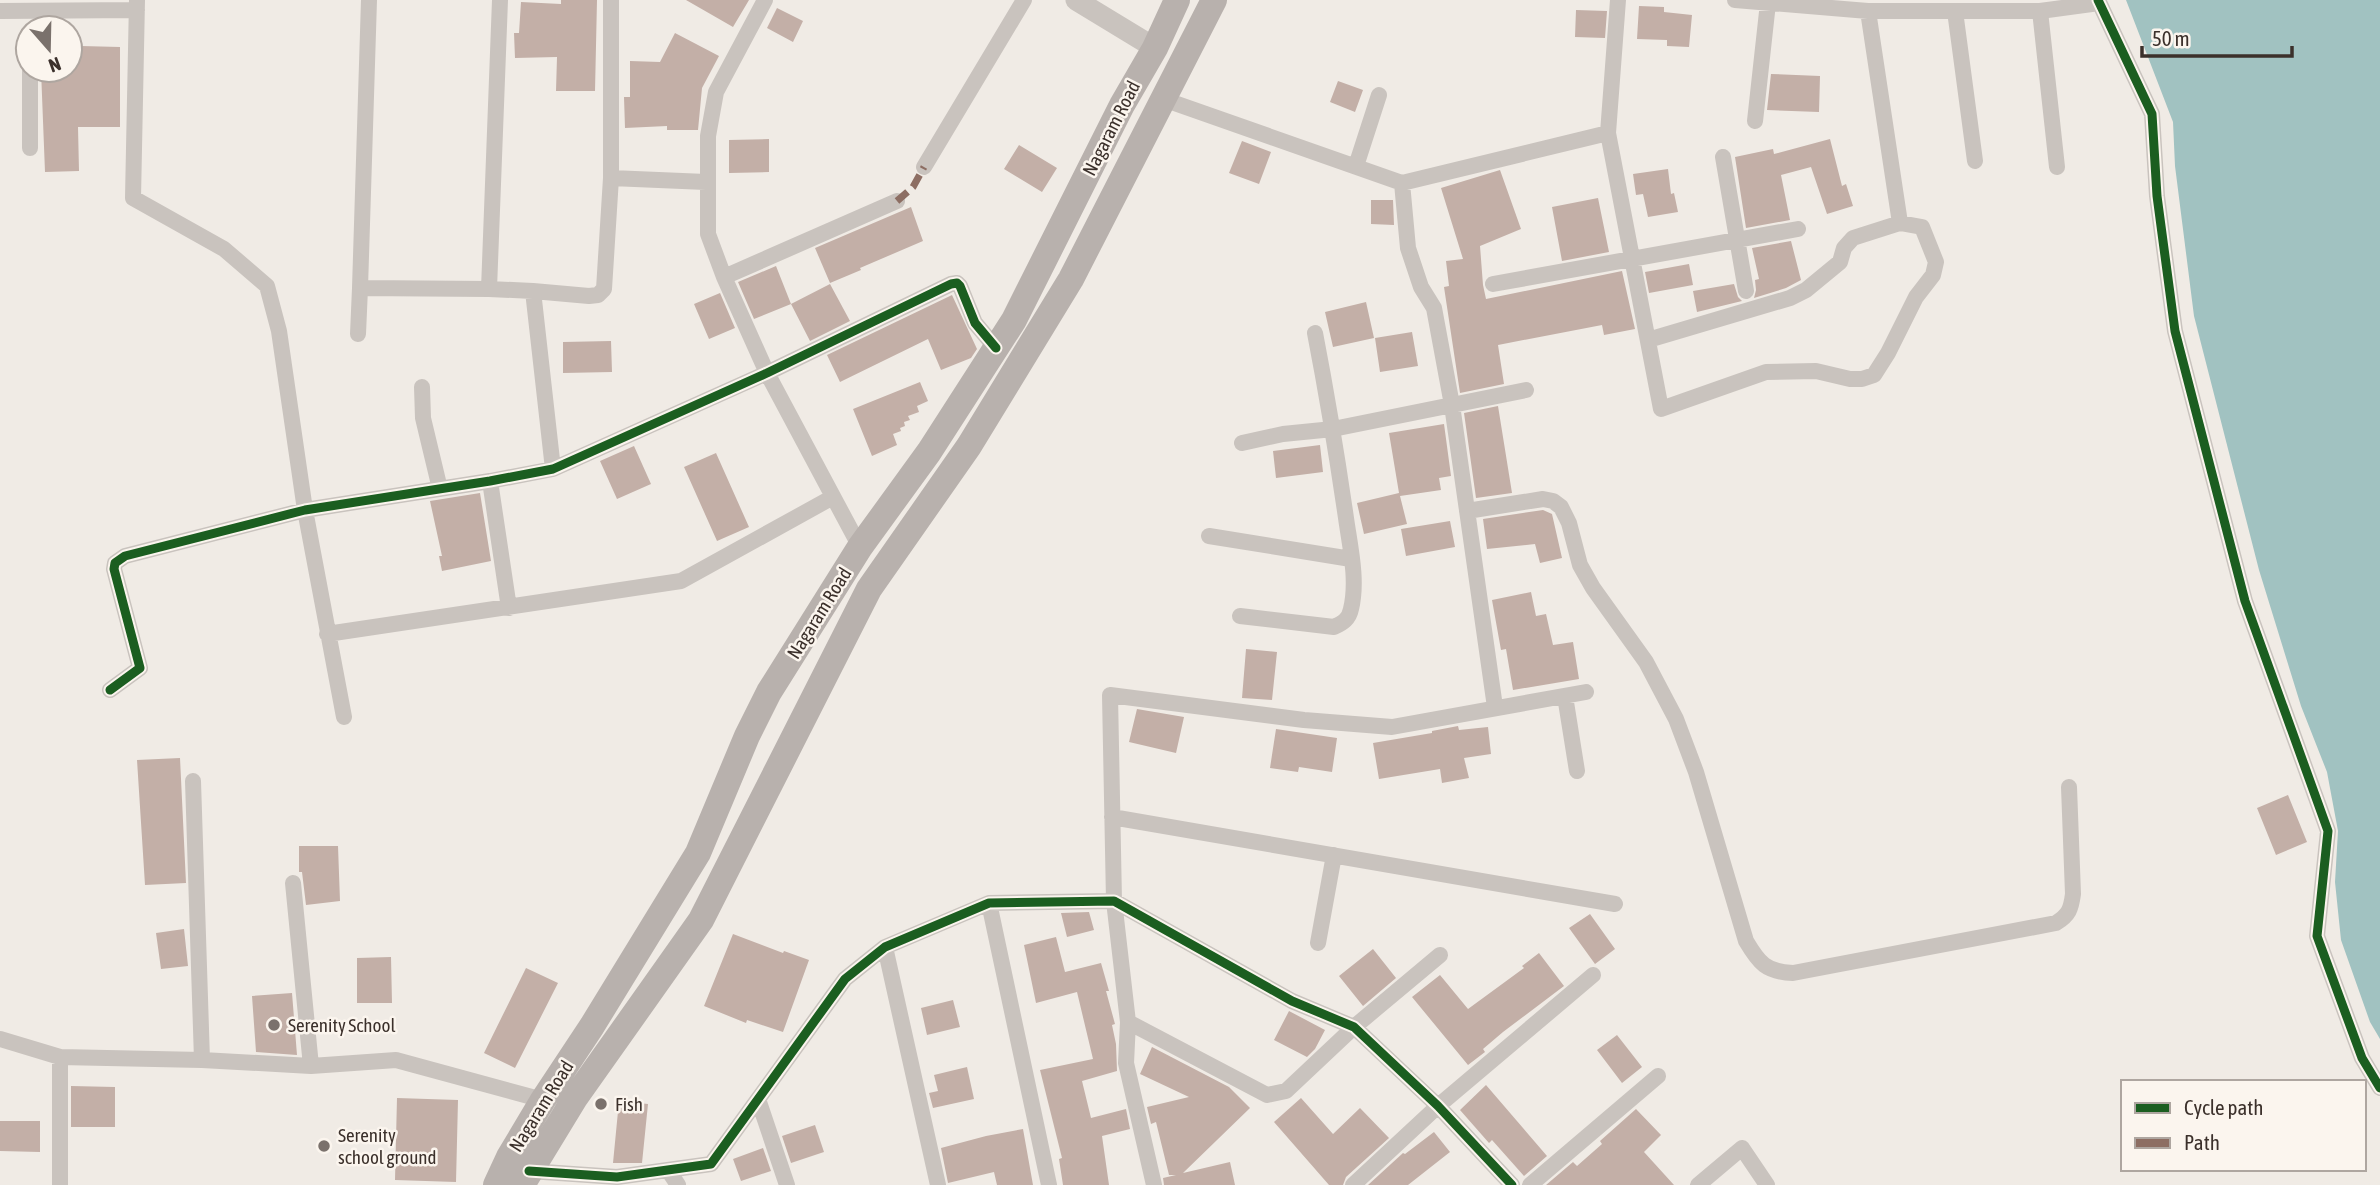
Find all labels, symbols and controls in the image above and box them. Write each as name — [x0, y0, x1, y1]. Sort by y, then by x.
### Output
north arrow — [14, 14, 84, 84]
scale bar — [2142, 14, 2292, 58]
text: 50 m — [2152, 26, 2190, 50]
text: N — [46, 53, 64, 77]
street label: Nagaram Road — [1078, 77, 1144, 179]
street label: Nagaram Road — [782, 563, 856, 663]
place label: Serenity School — [288, 1014, 395, 1036]
marker: Serenity School — [266, 1017, 282, 1033]
street label: Nagaram Road — [504, 1056, 578, 1156]
legend — [2121, 1080, 2366, 1171]
place label: Fish — [615, 1093, 643, 1115]
text: Cycle path — [2184, 1095, 2263, 1119]
marker: Fish — [593, 1096, 609, 1112]
place label: Serenity school ground — [338, 1124, 437, 1168]
text: Path — [2184, 1130, 2220, 1154]
marker: Serenity school ground — [316, 1138, 332, 1154]

